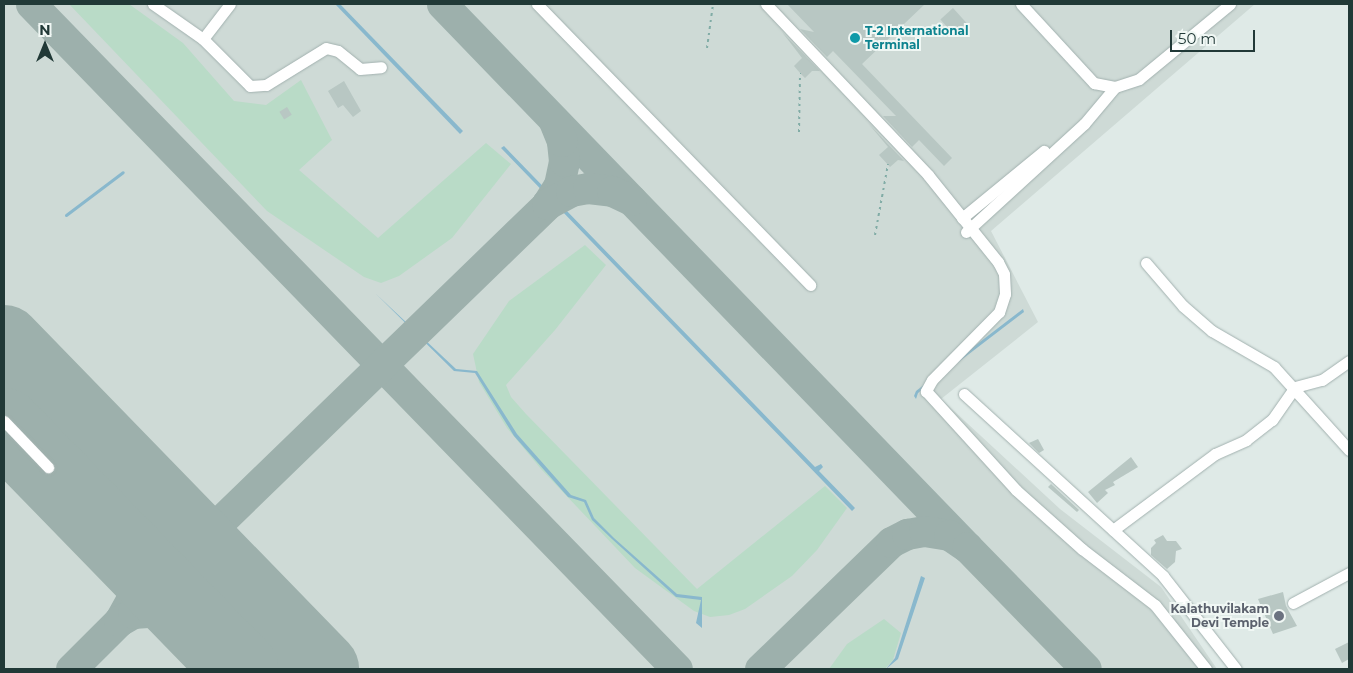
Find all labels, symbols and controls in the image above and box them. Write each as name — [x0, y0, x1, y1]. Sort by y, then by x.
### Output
north arrow — [20, 20, 70, 70]
scale bar — [1173, 20, 1258, 52]
text: N — [39, 21, 51, 39]
place label: T-2 International Terminal — [865, 24, 969, 52]
text: 50 m — [1178, 29, 1216, 48]
marker: T-2 International Terminal — [849, 32, 861, 44]
place label: Kalathuvilakam Devi Temple — [1171, 602, 1269, 630]
marker: Kalathuvilakam Devi Temple — [1273, 610, 1285, 622]

